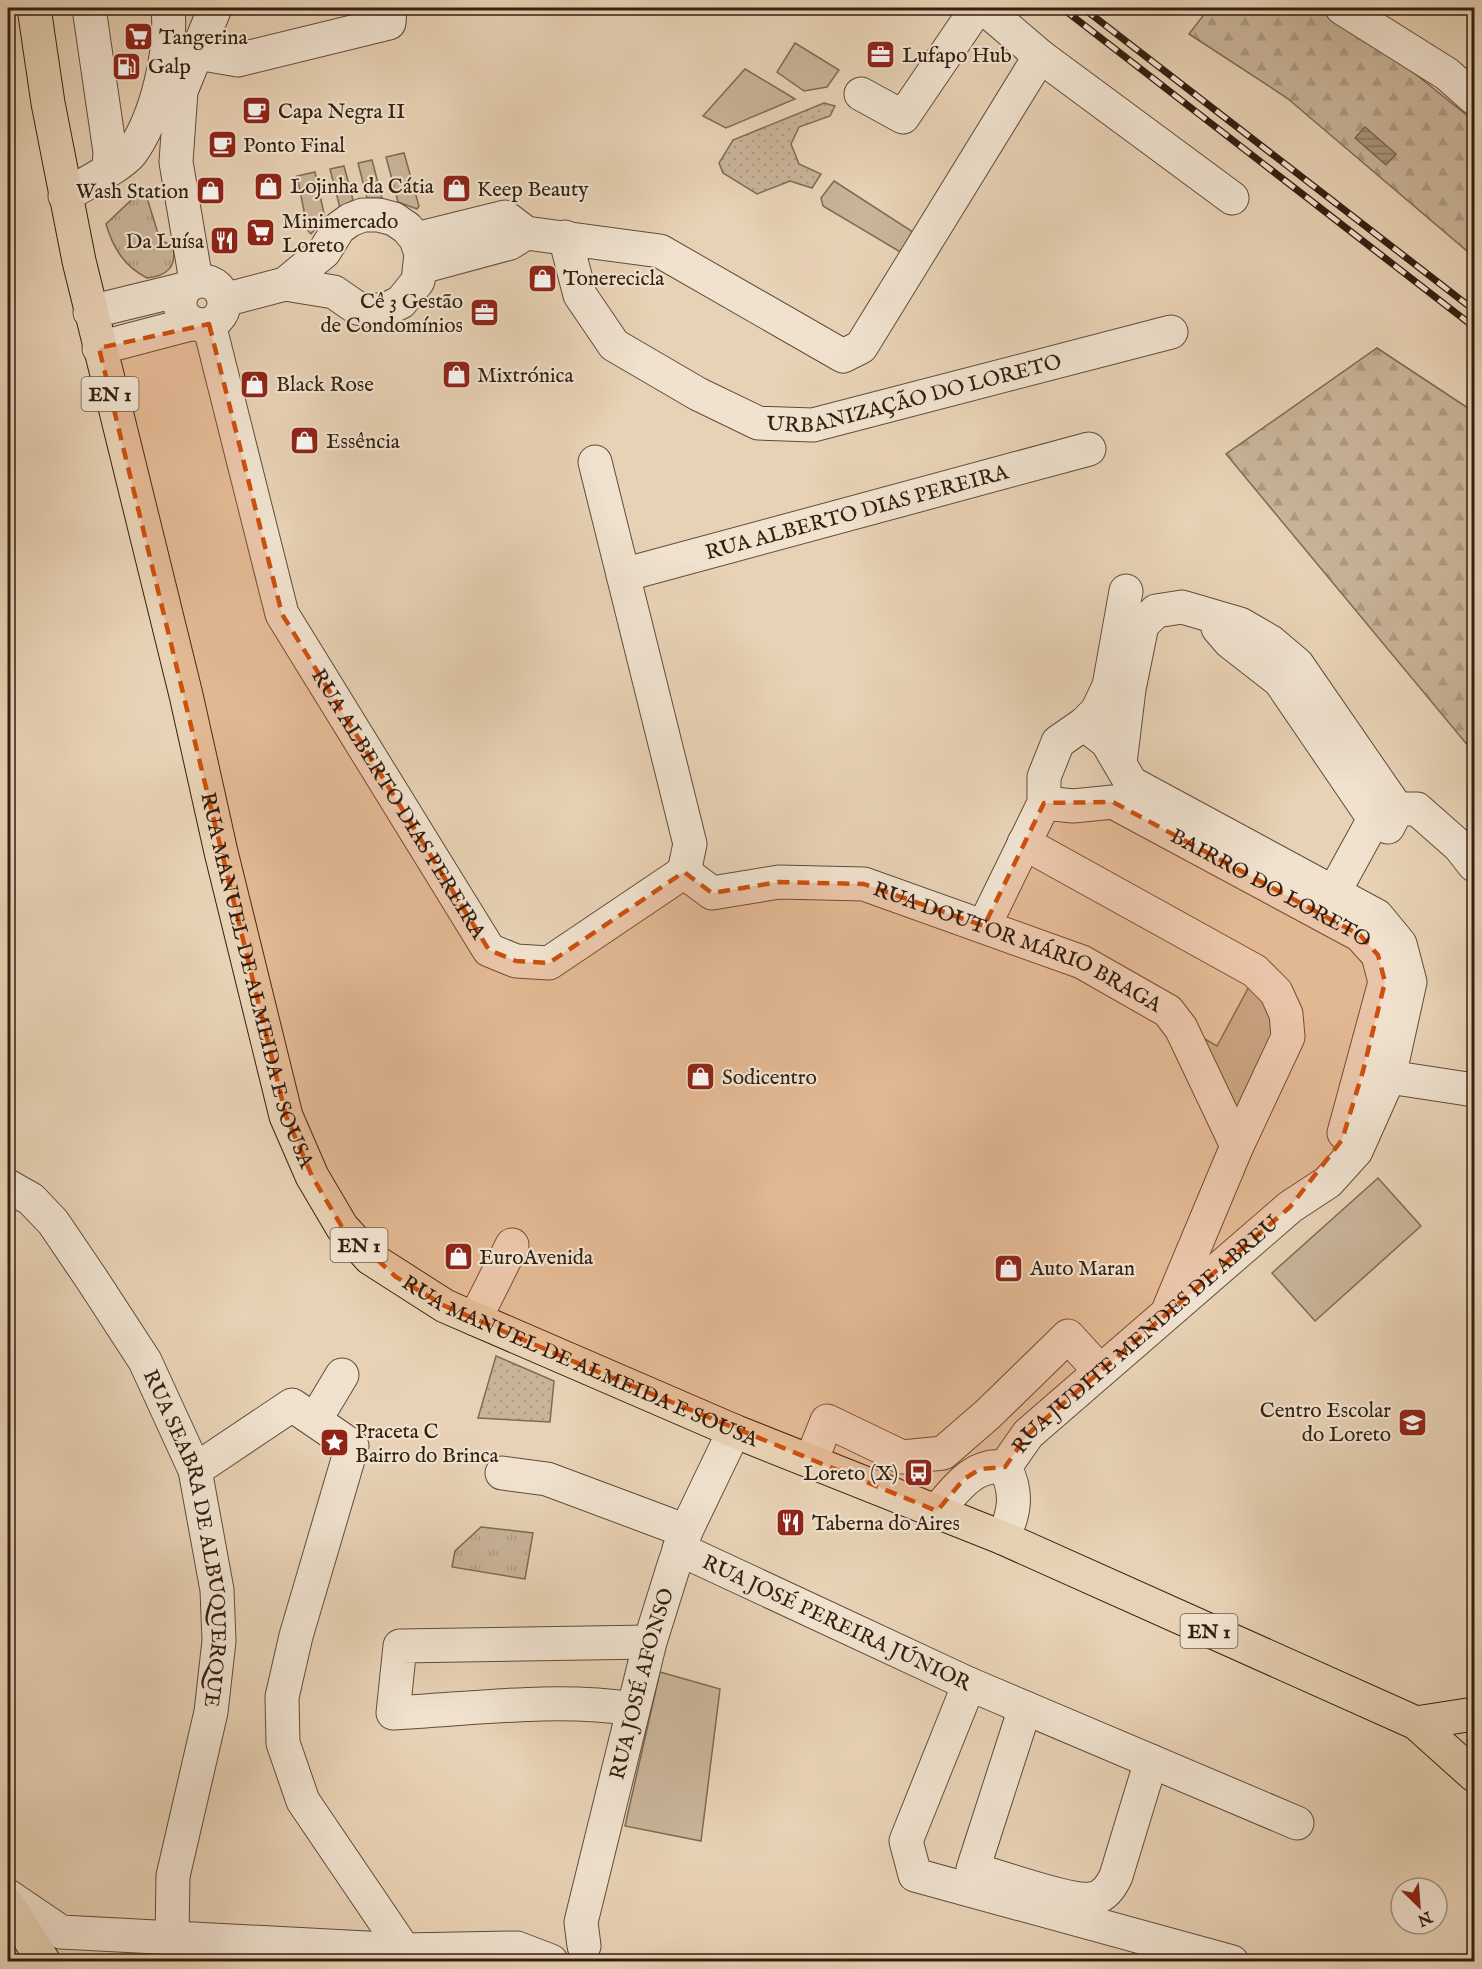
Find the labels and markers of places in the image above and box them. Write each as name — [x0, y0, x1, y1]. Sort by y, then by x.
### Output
supermarket icon: Tangerina — [122, 21, 154, 53]
place label: Tangerina — [159, 25, 249, 52]
office icon: Lufapo Hub — [865, 39, 897, 71]
place label: Lufapo Hub — [902, 43, 1012, 70]
fuel station icon: Galp — [111, 50, 143, 82]
place label: Galp — [148, 54, 191, 81]
cafe icon: Capa Negra II — [241, 95, 273, 127]
place label: Capa Negra II — [278, 99, 405, 126]
cafe icon: Ponto Final — [206, 129, 238, 161]
place label: Ponto Final — [243, 133, 345, 160]
shop icon: Lojinha da Cátia — [253, 170, 285, 202]
shop icon: Keep Beauty — [440, 173, 472, 205]
place label: Lojinha da Cátia — [290, 174, 435, 201]
shop icon: Wash Station — [194, 175, 226, 207]
place label: Keep Beauty — [477, 177, 589, 204]
place label: Wash Station — [76, 179, 189, 206]
place label: Minimercado Loreto — [282, 209, 398, 260]
supermarket icon: Minimercado Loreto — [245, 217, 277, 249]
restaurant icon: Da Luísa — [209, 225, 241, 257]
place label: Da Luísa — [126, 229, 205, 256]
shop icon: Tonerecicla — [526, 262, 558, 294]
place label: Tonerecicla — [563, 266, 665, 293]
place label: Cê 3 Gestão de Condomínios — [320, 289, 463, 340]
office icon: Cê 3 Gestão de Condomínios — [468, 297, 500, 329]
shop icon: Mixtrónica — [440, 359, 472, 391]
place label: Mixtrónica — [477, 363, 574, 390]
shop icon: Black Rose — [239, 368, 271, 400]
place label: Black Rose — [276, 372, 374, 399]
shop icon: Essência — [289, 425, 321, 457]
place label: Essência — [326, 429, 401, 456]
shop icon: Sodicentro — [685, 1061, 717, 1093]
place label: Sodicentro — [722, 1065, 817, 1092]
shop icon: EuroAvenida — [442, 1241, 474, 1273]
place label: EuroAvenida — [479, 1245, 594, 1272]
shop icon: Auto Maran — [993, 1252, 1025, 1284]
place label: Auto Maran — [1029, 1256, 1135, 1283]
place label: Centro Escolar do Loreto — [1260, 1398, 1391, 1449]
school or university icon: Centro Escolar do Loreto — [1396, 1406, 1428, 1438]
place label: Praceta C Bairro do Brinca — [355, 1419, 499, 1470]
place icon: Praceta C Bairro do Brinca — [318, 1427, 350, 1459]
bus stop icon: Loreto (X) — [903, 1457, 935, 1489]
place label: Loreto (X) — [803, 1461, 898, 1488]
restaurant icon: Taberna do Aires — [775, 1507, 807, 1539]
place label: Taberna do Aires — [812, 1511, 960, 1538]

